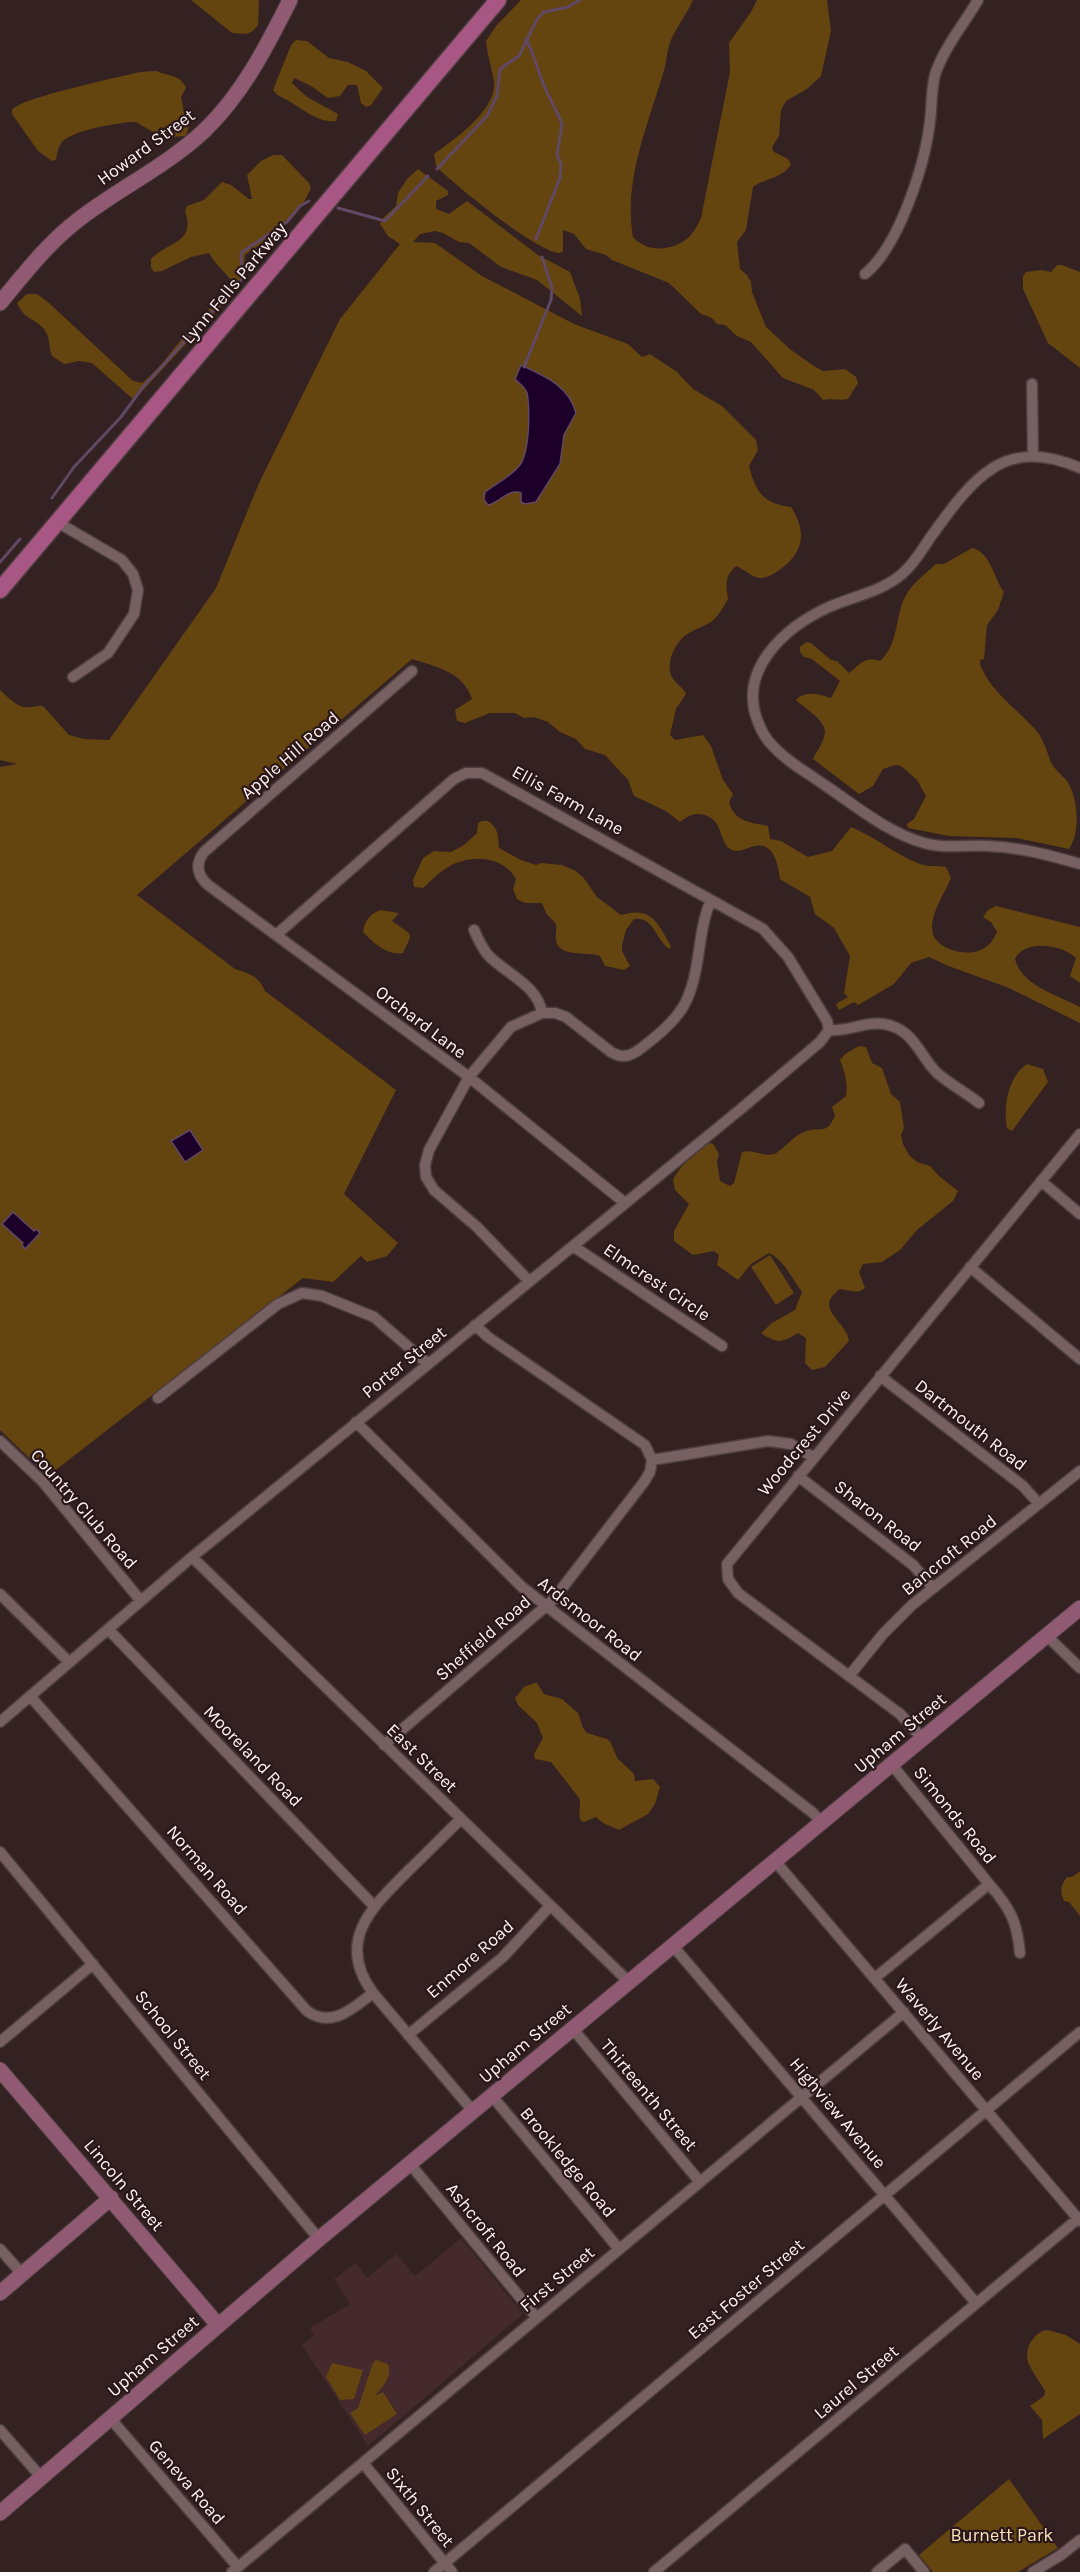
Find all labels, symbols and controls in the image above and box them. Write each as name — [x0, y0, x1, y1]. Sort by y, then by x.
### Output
street label: Howard Street — [93, 104, 199, 190]
street label: Lynn Fells Parkway — [177, 217, 292, 348]
street label: Apple Hill Road — [236, 706, 344, 804]
street label: Ellis Farm Lane — [508, 760, 628, 840]
street label: Orchard Lane — [371, 981, 471, 1063]
street label: Elmcrest Circle — [599, 1238, 715, 1326]
street label: Porter Street — [357, 1321, 451, 1403]
street label: Dartmouth Road — [911, 1374, 1031, 1476]
street label: Woodcrest Drive — [753, 1384, 855, 1500]
street label: Country Club Road — [26, 1444, 142, 1574]
street label: Sharon Road — [830, 1475, 926, 1557]
street label: Bancroft Road — [897, 1510, 1001, 1600]
street label: Ardsmoor Road — [534, 1572, 646, 1666]
street label: Sheffield Road — [431, 1591, 535, 1685]
street label: Upham Street — [849, 1688, 951, 1778]
street label: Mooreland Road — [199, 1701, 307, 1811]
street label: East Street — [382, 1719, 462, 1797]
street label: Simonds Road — [909, 1762, 1001, 1868]
street label: Norman Road — [162, 1821, 252, 1919]
street label: Enmore Road — [422, 1915, 518, 2003]
street label: Waverly Avenue — [891, 1973, 989, 2085]
street label: School Street — [130, 1986, 216, 2085]
street label: Upham Street — [474, 1998, 576, 2088]
street label: Thirteenth Street — [596, 2035, 702, 2156]
street label: Highview Avenue — [785, 2053, 891, 2173]
street label: Brookledge Road — [515, 2102, 621, 2222]
street label: Lincoln Street — [79, 2135, 169, 2236]
street label: Ashcroft Road — [441, 2178, 531, 2282]
street label: East Foster Street — [683, 2234, 809, 2344]
street label: First Street — [515, 2241, 599, 2317]
street label: Upham Street — [103, 2310, 203, 2402]
street label: Laurel Street — [809, 2340, 903, 2424]
street label: Geneva Road — [144, 2435, 230, 2529]
street label: Sixth Street — [381, 2462, 459, 2552]
park label: Burnett Park — [950, 2524, 1054, 2546]

